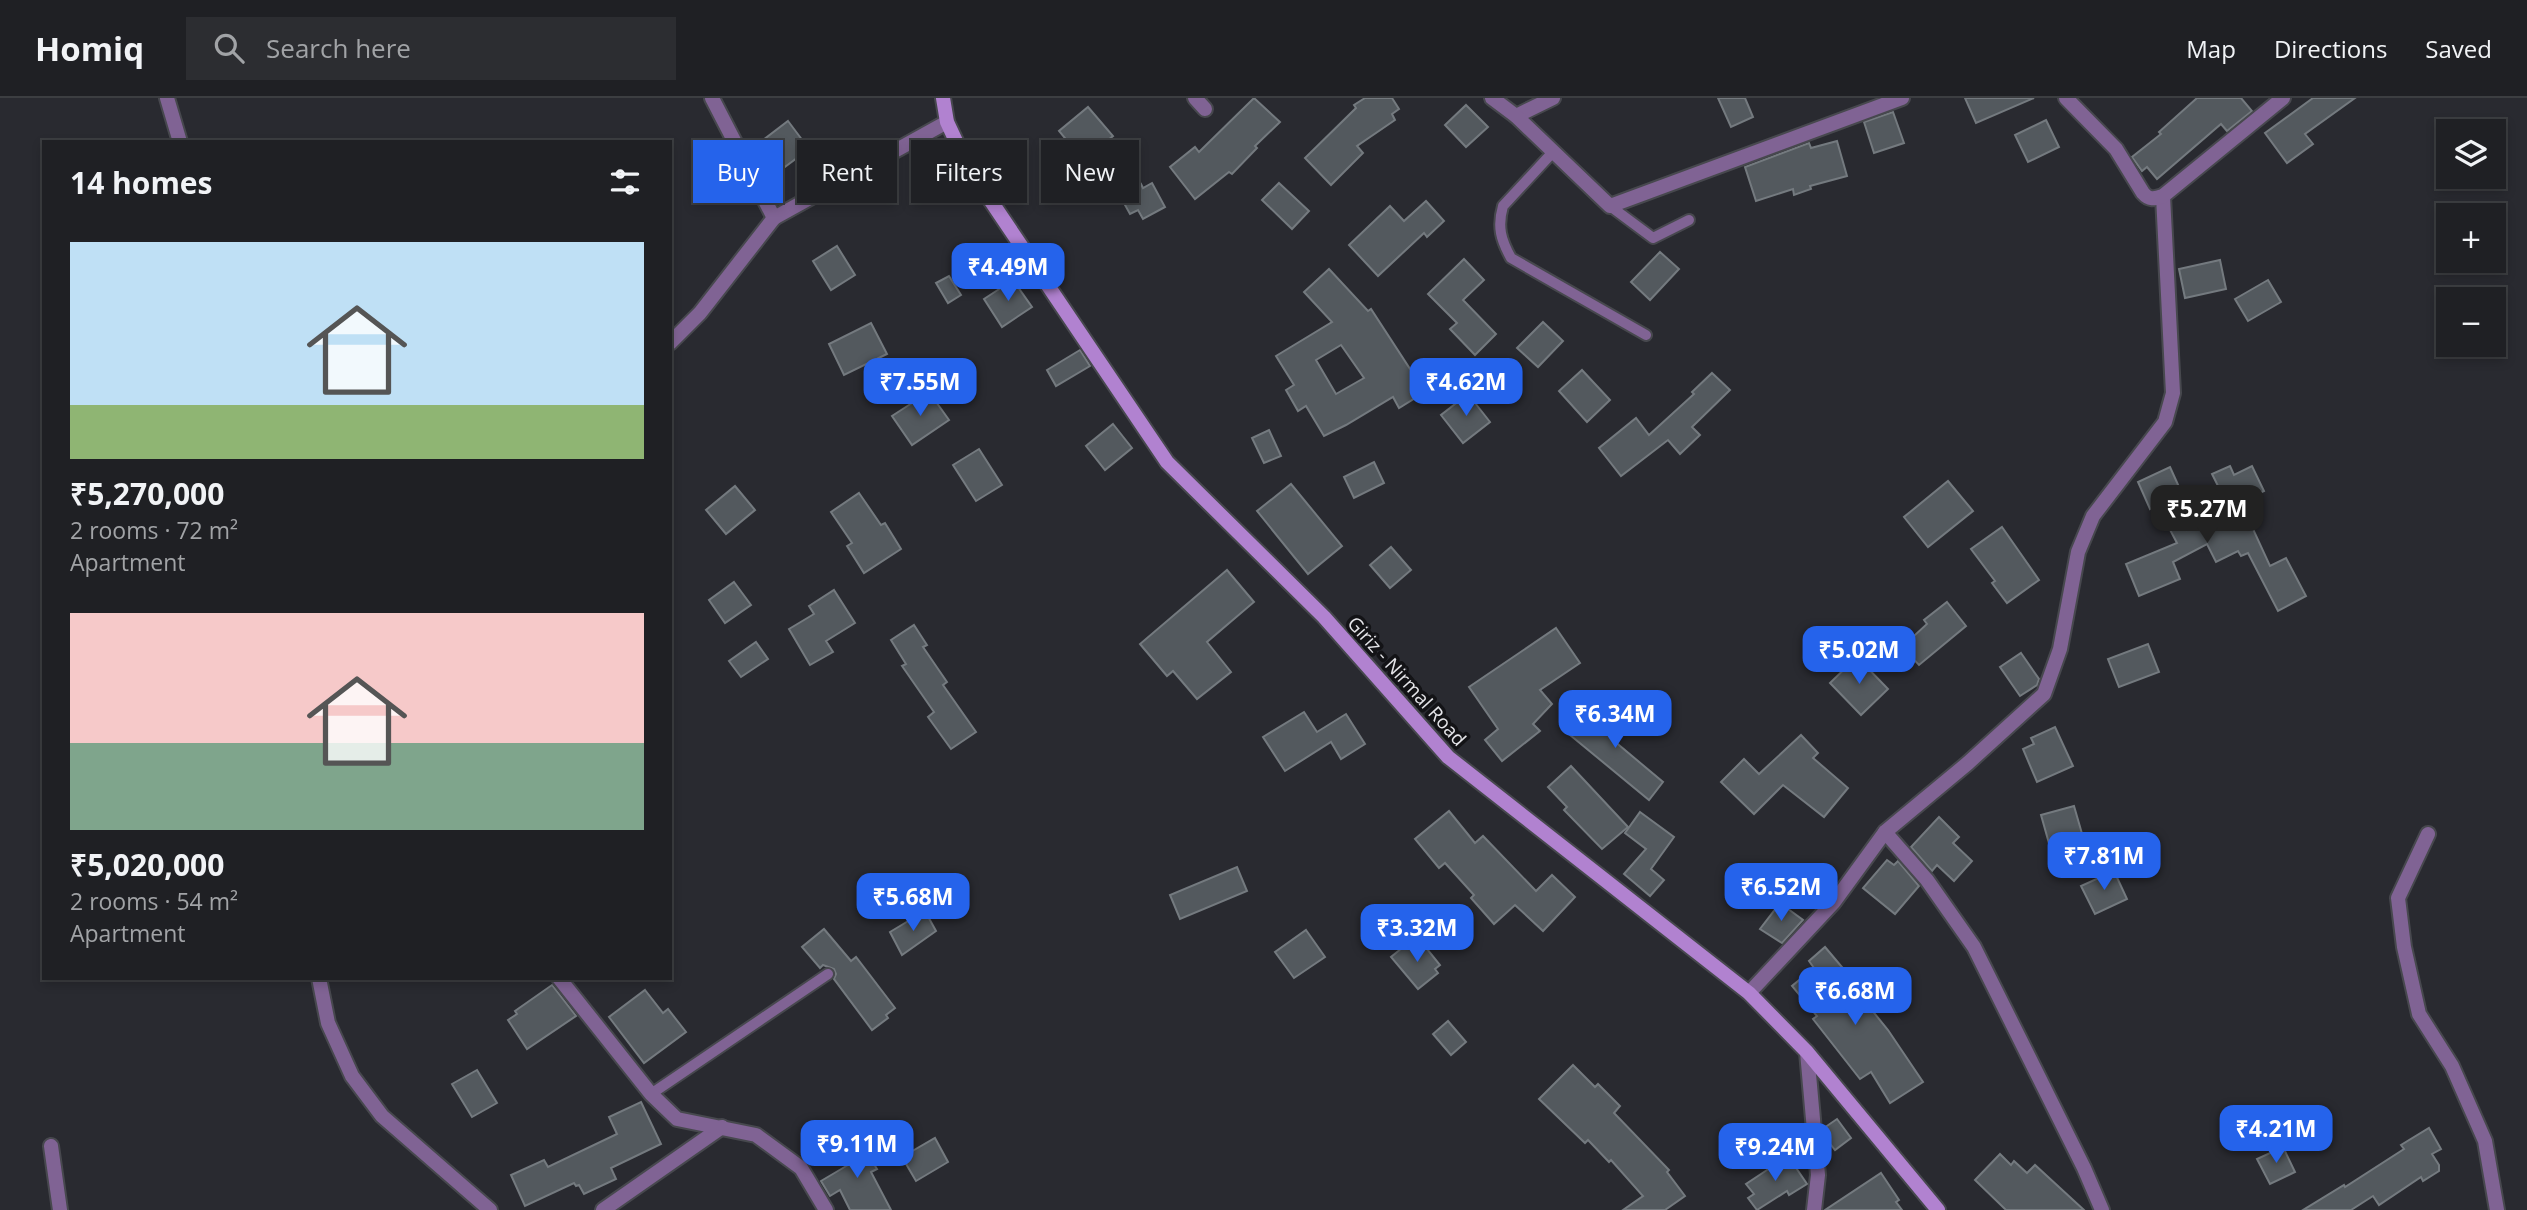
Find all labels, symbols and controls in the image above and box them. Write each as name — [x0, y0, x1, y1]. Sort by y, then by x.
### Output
search box — [186, 17, 676, 80]
text: Homiq — [35, 26, 144, 71]
icon: search — [210, 29, 248, 67]
text: Search here — [266, 30, 411, 66]
text: Map — [2186, 32, 2236, 65]
text: Directions — [2274, 32, 2387, 65]
text: Saved — [2425, 32, 2492, 65]
map controls — [2436, 119, 2506, 357]
button: layers — [2436, 119, 2506, 189]
chip: Buy — [693, 140, 783, 203]
chip: Rent — [797, 140, 897, 203]
chip: Filters — [911, 140, 1027, 203]
chip: New — [1041, 140, 1139, 203]
text: 14 homes — [70, 162, 213, 203]
icon: filters — [606, 163, 644, 201]
button: + — [2436, 203, 2506, 273]
pin: ₹4.49M — [951, 244, 1065, 303]
text: ₹4.49M — [968, 250, 1048, 282]
icon: home — [294, 287, 420, 413]
button: − — [2436, 287, 2506, 357]
pin: ₹7.55M — [863, 358, 977, 418]
pin: ₹4.62M — [1409, 358, 1523, 418]
text: ₹7.55M — [880, 365, 960, 397]
text: ₹4.62M — [1426, 365, 1506, 397]
text: ₹5,270,000 — [70, 473, 224, 514]
pin: ₹5.27M — [2150, 486, 2264, 545]
text: ₹5.27M — [2167, 492, 2247, 524]
text: 2 rooms · 72 m² — [70, 514, 238, 546]
text: Apartment — [70, 546, 186, 578]
street label: Giriz - Nirmal Road — [1342, 611, 1472, 751]
pin: ₹5.02M — [1802, 626, 1916, 686]
text: ₹5.02M — [1819, 633, 1899, 665]
icon: home — [294, 658, 420, 784]
pin: ₹6.34M — [1558, 690, 1672, 750]
text: ₹6.34M — [1575, 697, 1655, 729]
pin: ₹7.81M — [2047, 832, 2161, 892]
text: ₹7.81M — [2064, 839, 2144, 871]
text: ₹5,020,000 — [70, 844, 224, 885]
pin: ₹6.52M — [1724, 864, 1838, 923]
text: ₹6.52M — [1741, 870, 1821, 902]
pin: ₹5.68M — [856, 874, 970, 933]
text: ₹5.68M — [873, 880, 953, 912]
text: 2 rooms · 54 m² — [70, 885, 238, 917]
pin: ₹3.32M — [1360, 904, 1474, 964]
text: ₹3.32M — [1377, 911, 1457, 943]
text: Apartment — [70, 917, 186, 949]
pin: ₹6.68M — [1798, 968, 1912, 1027]
text: ₹6.68M — [1815, 974, 1895, 1006]
pin: ₹4.21M — [2219, 1105, 2333, 1165]
text: ₹4.21M — [2236, 1112, 2316, 1144]
pin: ₹9.11M — [800, 1121, 914, 1180]
pin: ₹9.24M — [1718, 1124, 1832, 1183]
text: ₹9.11M — [817, 1127, 897, 1159]
text: ₹9.24M — [1735, 1130, 1815, 1162]

